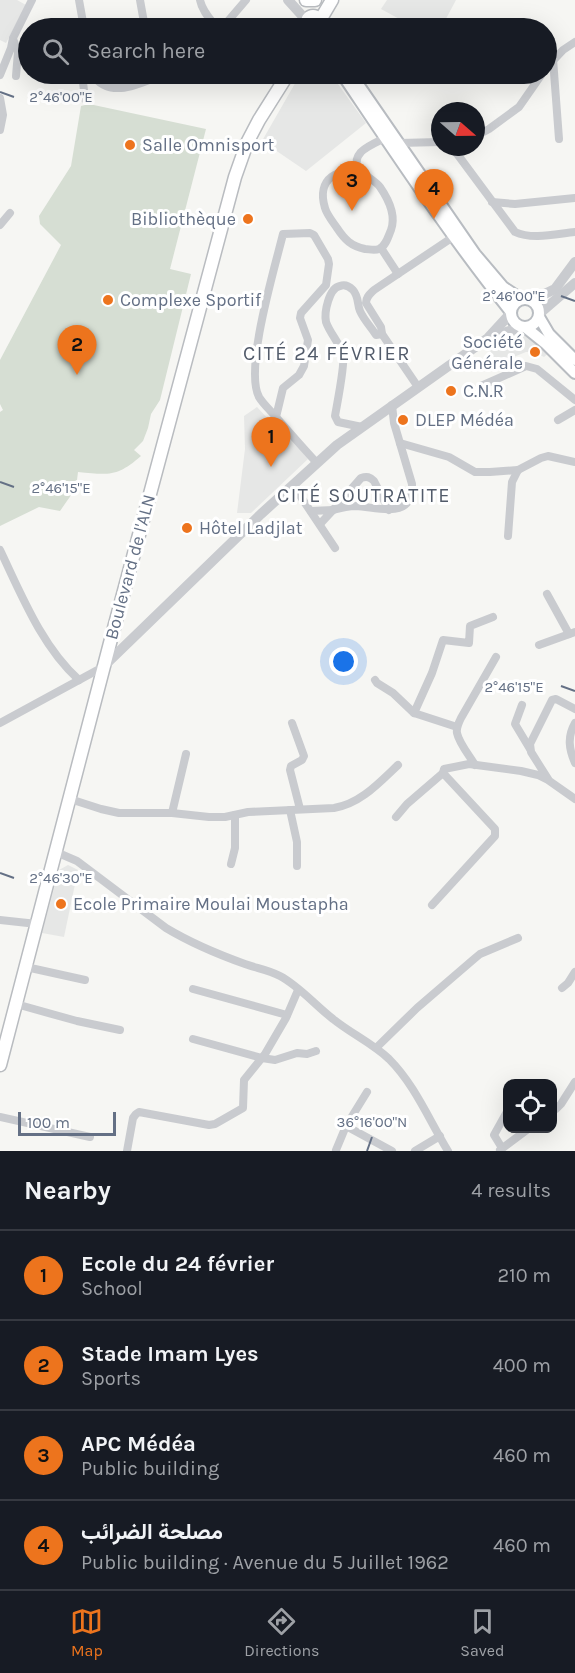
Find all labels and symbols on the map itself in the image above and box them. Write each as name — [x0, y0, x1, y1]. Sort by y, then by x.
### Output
text: 2°46'00"E — [29, 88, 93, 106]
north arrow — [431, 102, 485, 156]
place label: Salle Omnisport — [142, 134, 274, 156]
marker: Salle Omnisport — [123, 138, 137, 152]
pin: 3 — [332, 162, 372, 211]
pin: 4 — [414, 170, 454, 219]
place label: Bibliothèque — [131, 208, 236, 230]
marker: Bibliothèque — [241, 212, 255, 226]
text: 2°46'00"E — [482, 287, 546, 305]
place label: Complexe Sportif — [120, 289, 262, 311]
marker: Complexe Sportif — [101, 293, 115, 307]
pin: 2 — [58, 326, 97, 375]
place label: Société Générale — [451, 331, 523, 374]
district label: CITÉ 24 FÉVRIER — [243, 341, 411, 365]
marker: Société Générale — [528, 345, 542, 359]
place label: C.N.R — [463, 380, 504, 402]
marker: C.N.R — [444, 384, 458, 398]
place label: DLEP Médéa — [415, 409, 514, 431]
marker: DLEP Médéa — [396, 413, 410, 427]
pin: 1 — [252, 418, 290, 467]
text: 2°46'15"E — [31, 479, 91, 497]
district label: CITÉ SOUTRATITE — [277, 483, 451, 507]
street label: Boulevard de l'ALN — [100, 492, 160, 642]
place label: Hôtel Ladjlat — [199, 517, 303, 539]
marker: Hôtel Ladjlat — [180, 521, 194, 535]
your location — [329, 647, 358, 676]
text: 2°46'15"E — [484, 678, 544, 696]
text: 2°46'30"E — [29, 869, 93, 887]
place label: Ecole Primaire Moulai Moustapha — [73, 893, 349, 915]
marker: Ecole Primaire Moulai Moustapha — [54, 897, 68, 911]
scale bar — [18, 1109, 116, 1136]
text: 36°16'00"N — [337, 1113, 407, 1131]

